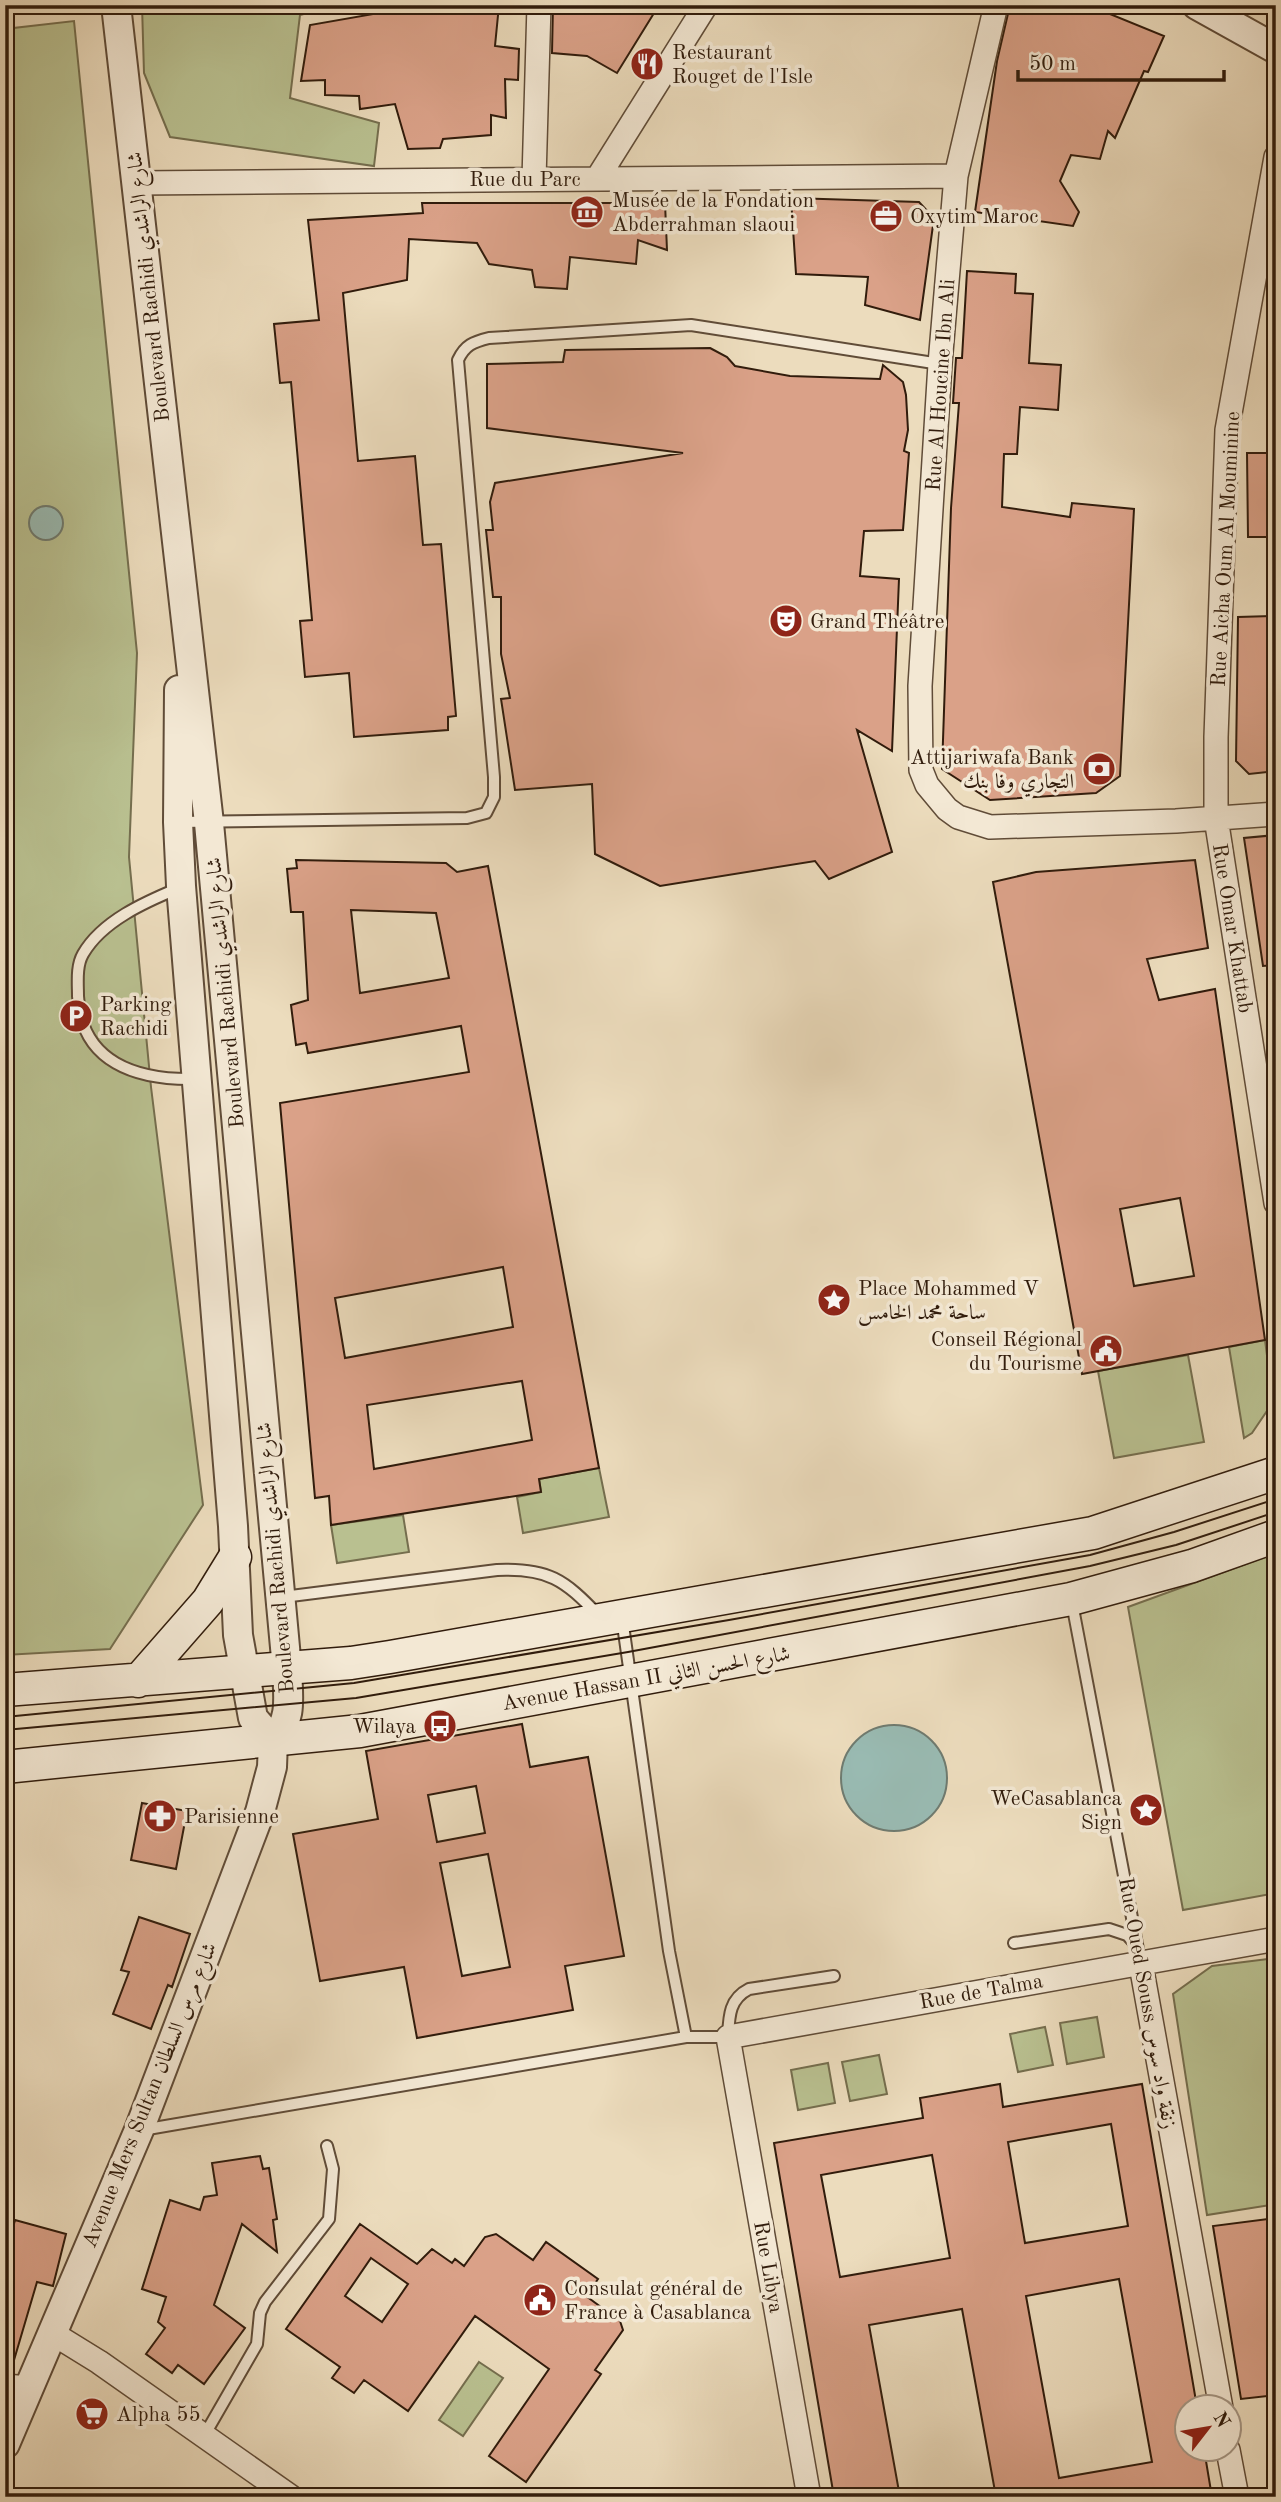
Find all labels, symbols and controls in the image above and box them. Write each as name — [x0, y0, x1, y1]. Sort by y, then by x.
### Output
scale bar — [1018, 38, 1225, 82]
place label: Restaurant Rouget de l'Isle — [672, 43, 813, 88]
restaurant icon: Restaurant Rouget de l'Isle — [628, 45, 666, 83]
text: 50 m — [1029, 54, 1076, 75]
street label: Boulevard Rachidi شارع الراشدي — [124, 150, 180, 423]
street label: Rue du Parc — [469, 170, 581, 191]
place label: Musée de la Fondation Abderrahman slaoui — [612, 191, 814, 236]
museum icon: Musée de la Fondation Abderrahman slaoui — [568, 193, 606, 231]
office icon: Oxytim Maroc — [867, 197, 905, 235]
place label: Oxytim Maroc — [910, 207, 1038, 228]
street label: Rue Al Houcine Ibn Ali — [924, 278, 959, 492]
street label: Rue Aicha Oum Al Mouminine — [1209, 411, 1244, 687]
theatre icon: Grand Théâtre — [767, 602, 805, 640]
place label: Grand Théâtre — [810, 612, 944, 633]
place label: Attijariwafa Bank التجاري وفا بنك — [910, 748, 1074, 797]
bank icon: Attijariwafa Bank التجاري وفا بنك — [1080, 750, 1118, 788]
street label: Rue Omar Khattab — [1208, 842, 1255, 1015]
street label: Boulevard Rachidi شارع الراشدي — [203, 856, 255, 1129]
place label: Parking Rachidi — [100, 995, 172, 1040]
parking icon: Parking Rachidi — [57, 997, 95, 1035]
place label: Place Mohammed V ساحة محمد الخامس — [858, 1279, 1039, 1326]
place icon: Place Mohammed V ساحة محمد الخامس — [815, 1281, 853, 1319]
place label: Conseil Régional du Tourisme — [931, 1330, 1082, 1375]
public building icon: Conseil Régional du Tourisme — [1087, 1332, 1125, 1370]
street label: Boulevard Rachidi شارع الراشدي — [253, 1421, 305, 1694]
street label: Avenue Hassan II شارع الحسن الثاني — [501, 1644, 793, 1721]
bus stop icon: Wilaya — [421, 1707, 459, 1745]
place label: Wilaya — [352, 1717, 416, 1738]
place label: WeCasablanca Sign — [990, 1789, 1122, 1834]
place icon: WeCasablanca Sign — [1127, 1791, 1165, 1829]
pharmacy icon: Parisienne — [141, 1797, 179, 1835]
place label: Parisienne — [184, 1807, 279, 1828]
street label: Rue Oued Souss زنقة واد سوس — [1113, 1876, 1179, 2131]
street label: Avenue Mers Sultan شارع مرس السلطان — [79, 1940, 227, 2253]
street label: Rue de Talma — [918, 1971, 1045, 2014]
street label: Rue Libya — [749, 2220, 786, 2315]
place label: Consulat général de France à Casablanca — [564, 2279, 751, 2324]
public building icon: Consulat général de France à Casablanca — [521, 2281, 559, 2319]
north arrow — [1172, 2394, 1242, 2464]
supermarket icon: Alpha 55 — [73, 2395, 111, 2433]
place label: Alpha 55 — [116, 2405, 201, 2426]
text: N — [1209, 2409, 1233, 2432]

